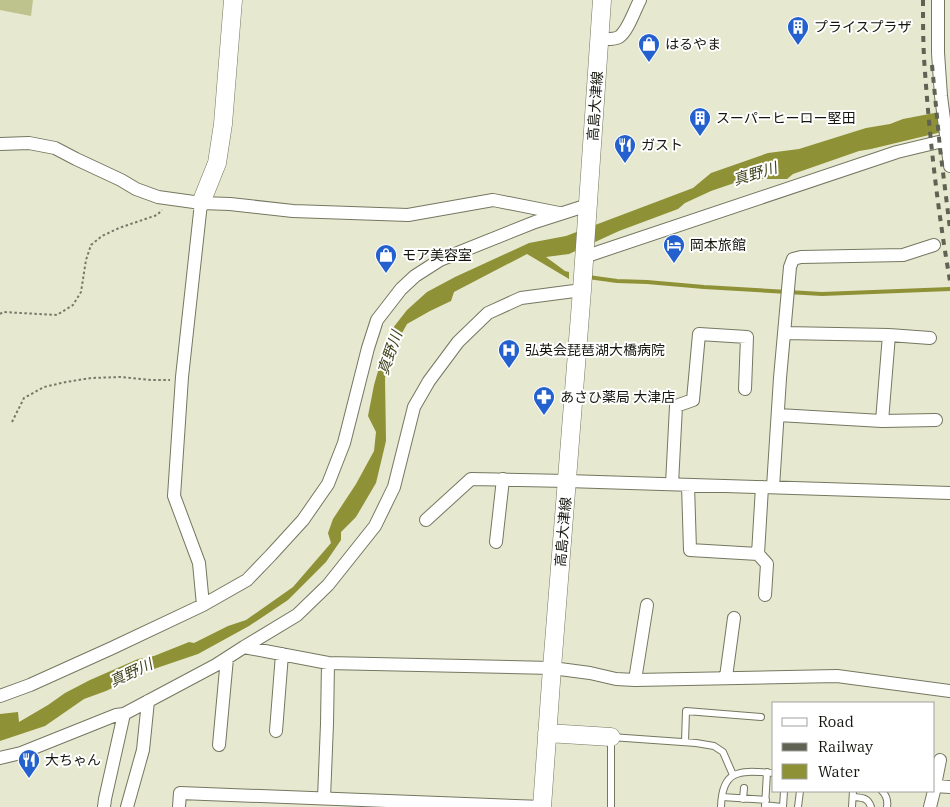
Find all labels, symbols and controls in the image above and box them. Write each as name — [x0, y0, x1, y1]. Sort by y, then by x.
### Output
building icon: プライスプラザ — [786, 15, 810, 46]
place label: プライスプラザ — [814, 18, 912, 36]
shop icon: はるやま — [637, 32, 661, 63]
place label: はるやま — [665, 35, 721, 53]
street label: 高島大津線 — [584, 70, 606, 142]
building icon: スーパーヒーロー堅田 — [688, 106, 712, 137]
place label: スーパーヒーロー堅田 — [716, 109, 856, 127]
restaurant icon: ガスト — [613, 133, 637, 164]
place label: ガスト — [641, 136, 683, 154]
water label: 真野川 — [731, 157, 781, 189]
hotel icon: 岡本旅館 — [662, 233, 686, 264]
place label: 岡本旅館 — [690, 236, 746, 254]
shop icon: モア美容室 — [374, 243, 398, 274]
place label: モア美容室 — [402, 246, 472, 264]
water label: 真野川 — [373, 327, 406, 377]
hospital icon: 弘英会琵琶湖大橋病院 — [497, 338, 521, 369]
place label: 弘英会琵琶湖大橋病院 — [525, 341, 665, 359]
pharmacy icon: あさひ薬局 大津店 — [532, 385, 556, 416]
place label: あさひ薬局 大津店 — [560, 388, 675, 406]
street label: 高島大津線 — [551, 496, 575, 568]
water label: 真野川 — [106, 654, 157, 691]
legend — [772, 702, 935, 792]
text: Road — [818, 712, 854, 731]
text: Railway — [818, 737, 873, 756]
restaurant icon: 大ちゃん — [17, 748, 41, 779]
place label: 大ちゃん — [45, 751, 101, 769]
text: Water — [818, 762, 860, 781]

